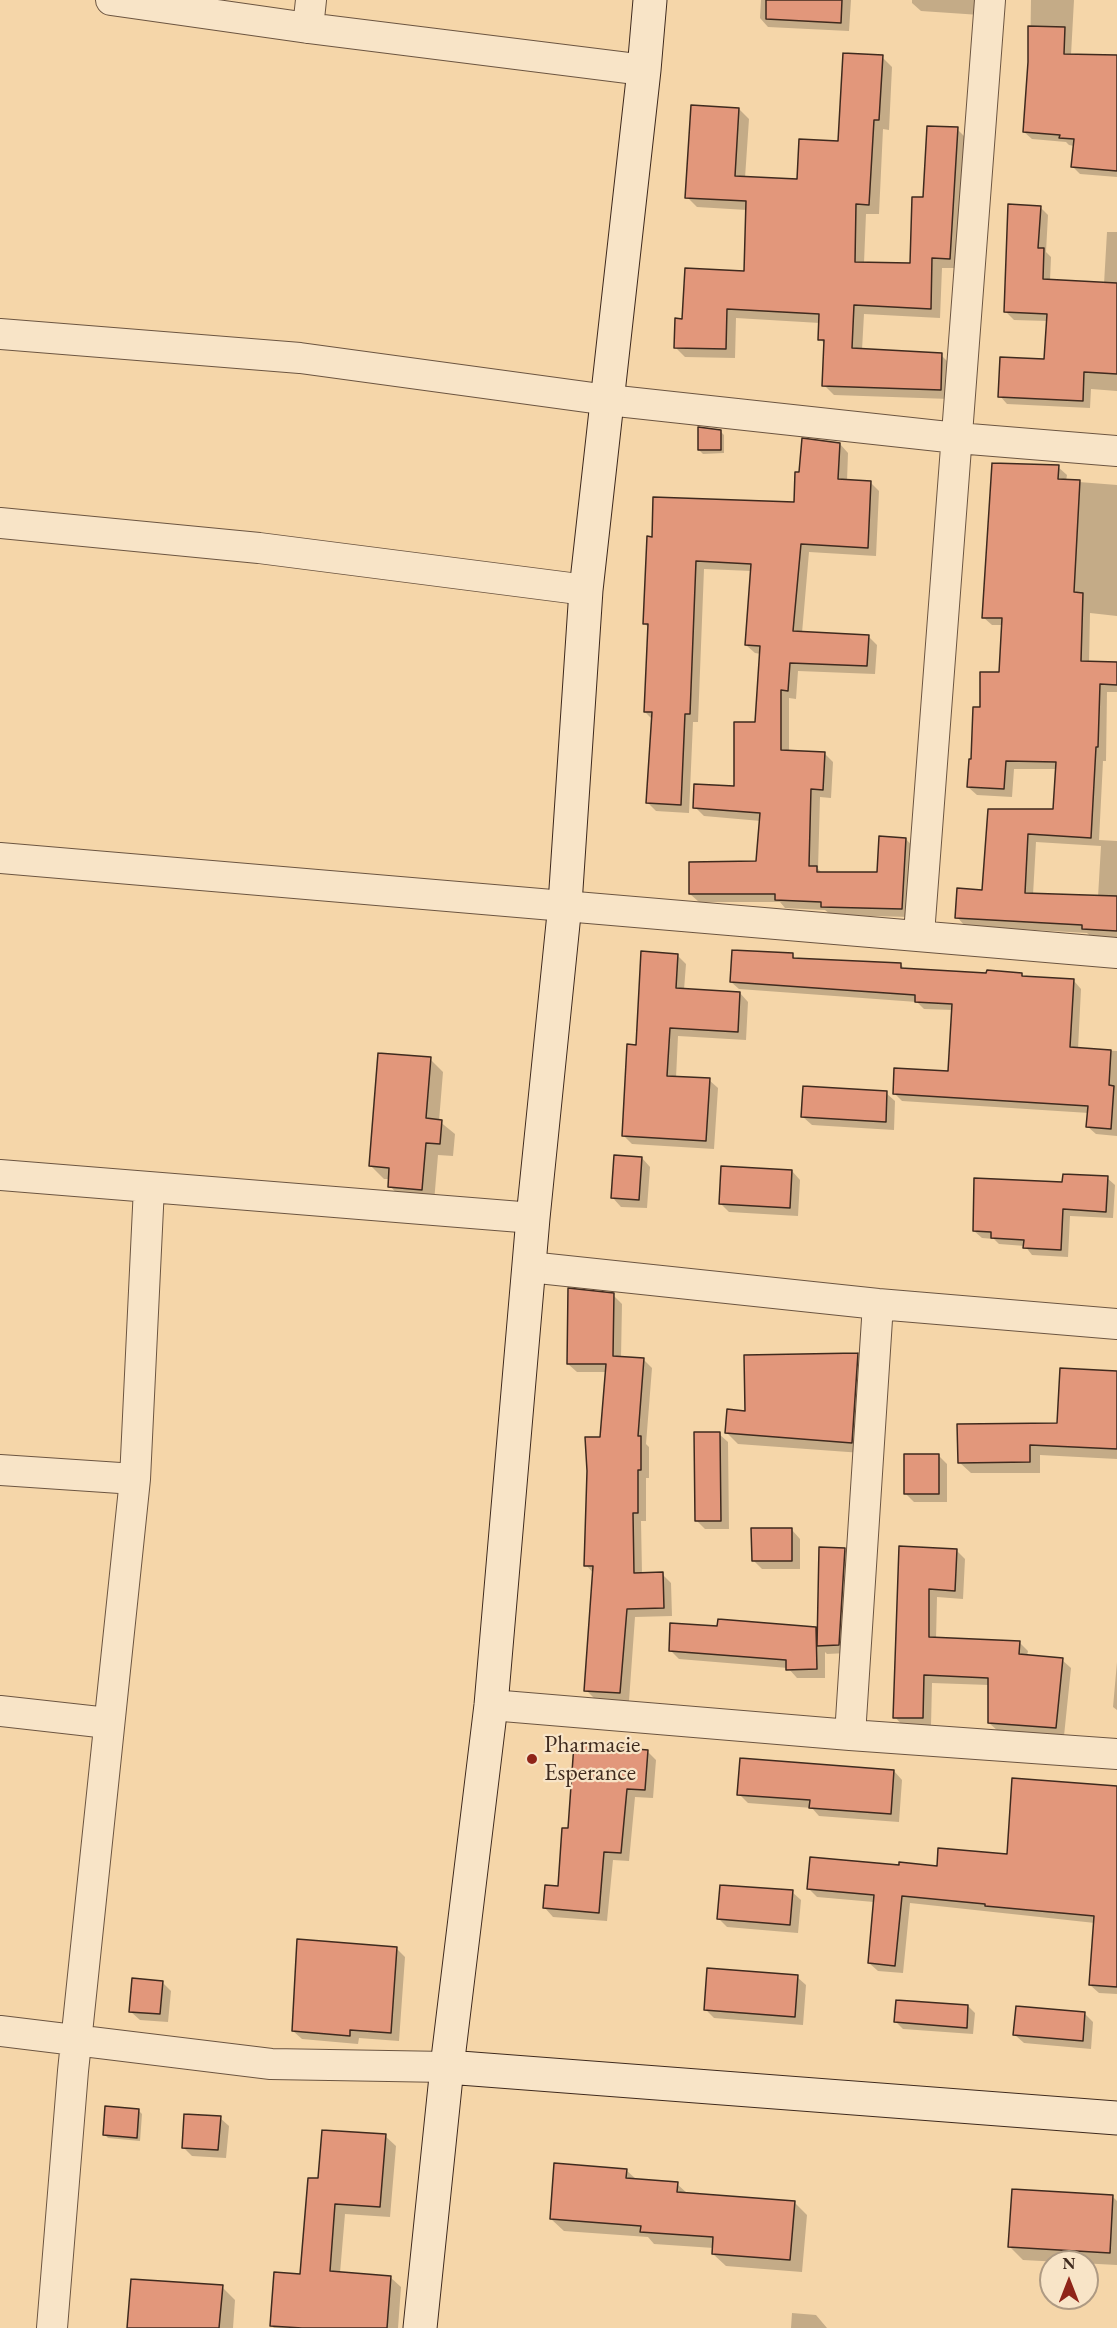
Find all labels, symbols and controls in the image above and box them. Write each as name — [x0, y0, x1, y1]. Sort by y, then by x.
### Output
place label: Pharmacie Esperance — [544, 1731, 640, 1787]
marker: Pharmacie Esperance — [525, 1752, 539, 1766]
north arrow — [1039, 2250, 1099, 2310]
text: N — [1063, 2253, 1075, 2274]

